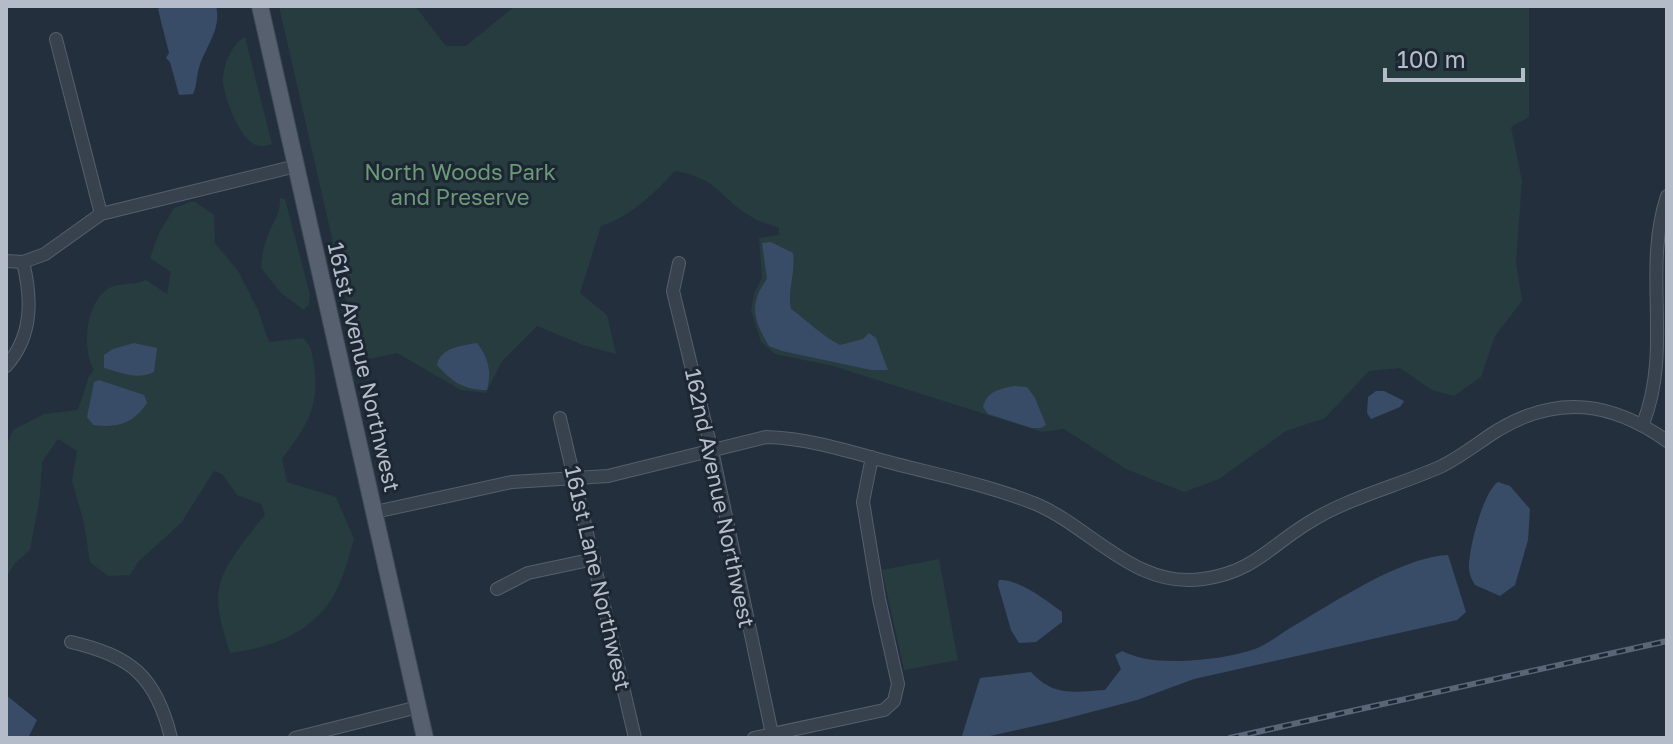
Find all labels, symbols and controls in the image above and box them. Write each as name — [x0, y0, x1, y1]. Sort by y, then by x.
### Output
scale bar — [1385, 32, 1523, 82]
text: 100 m — [1397, 44, 1466, 73]
park label: North Woods Park and Preserve — [364, 158, 556, 210]
street label: 161st Avenue Northwest — [323, 239, 406, 494]
street label: 162nd Avenue Northwest — [680, 366, 761, 630]
street label: 161st Lane Northwest — [560, 463, 637, 693]

